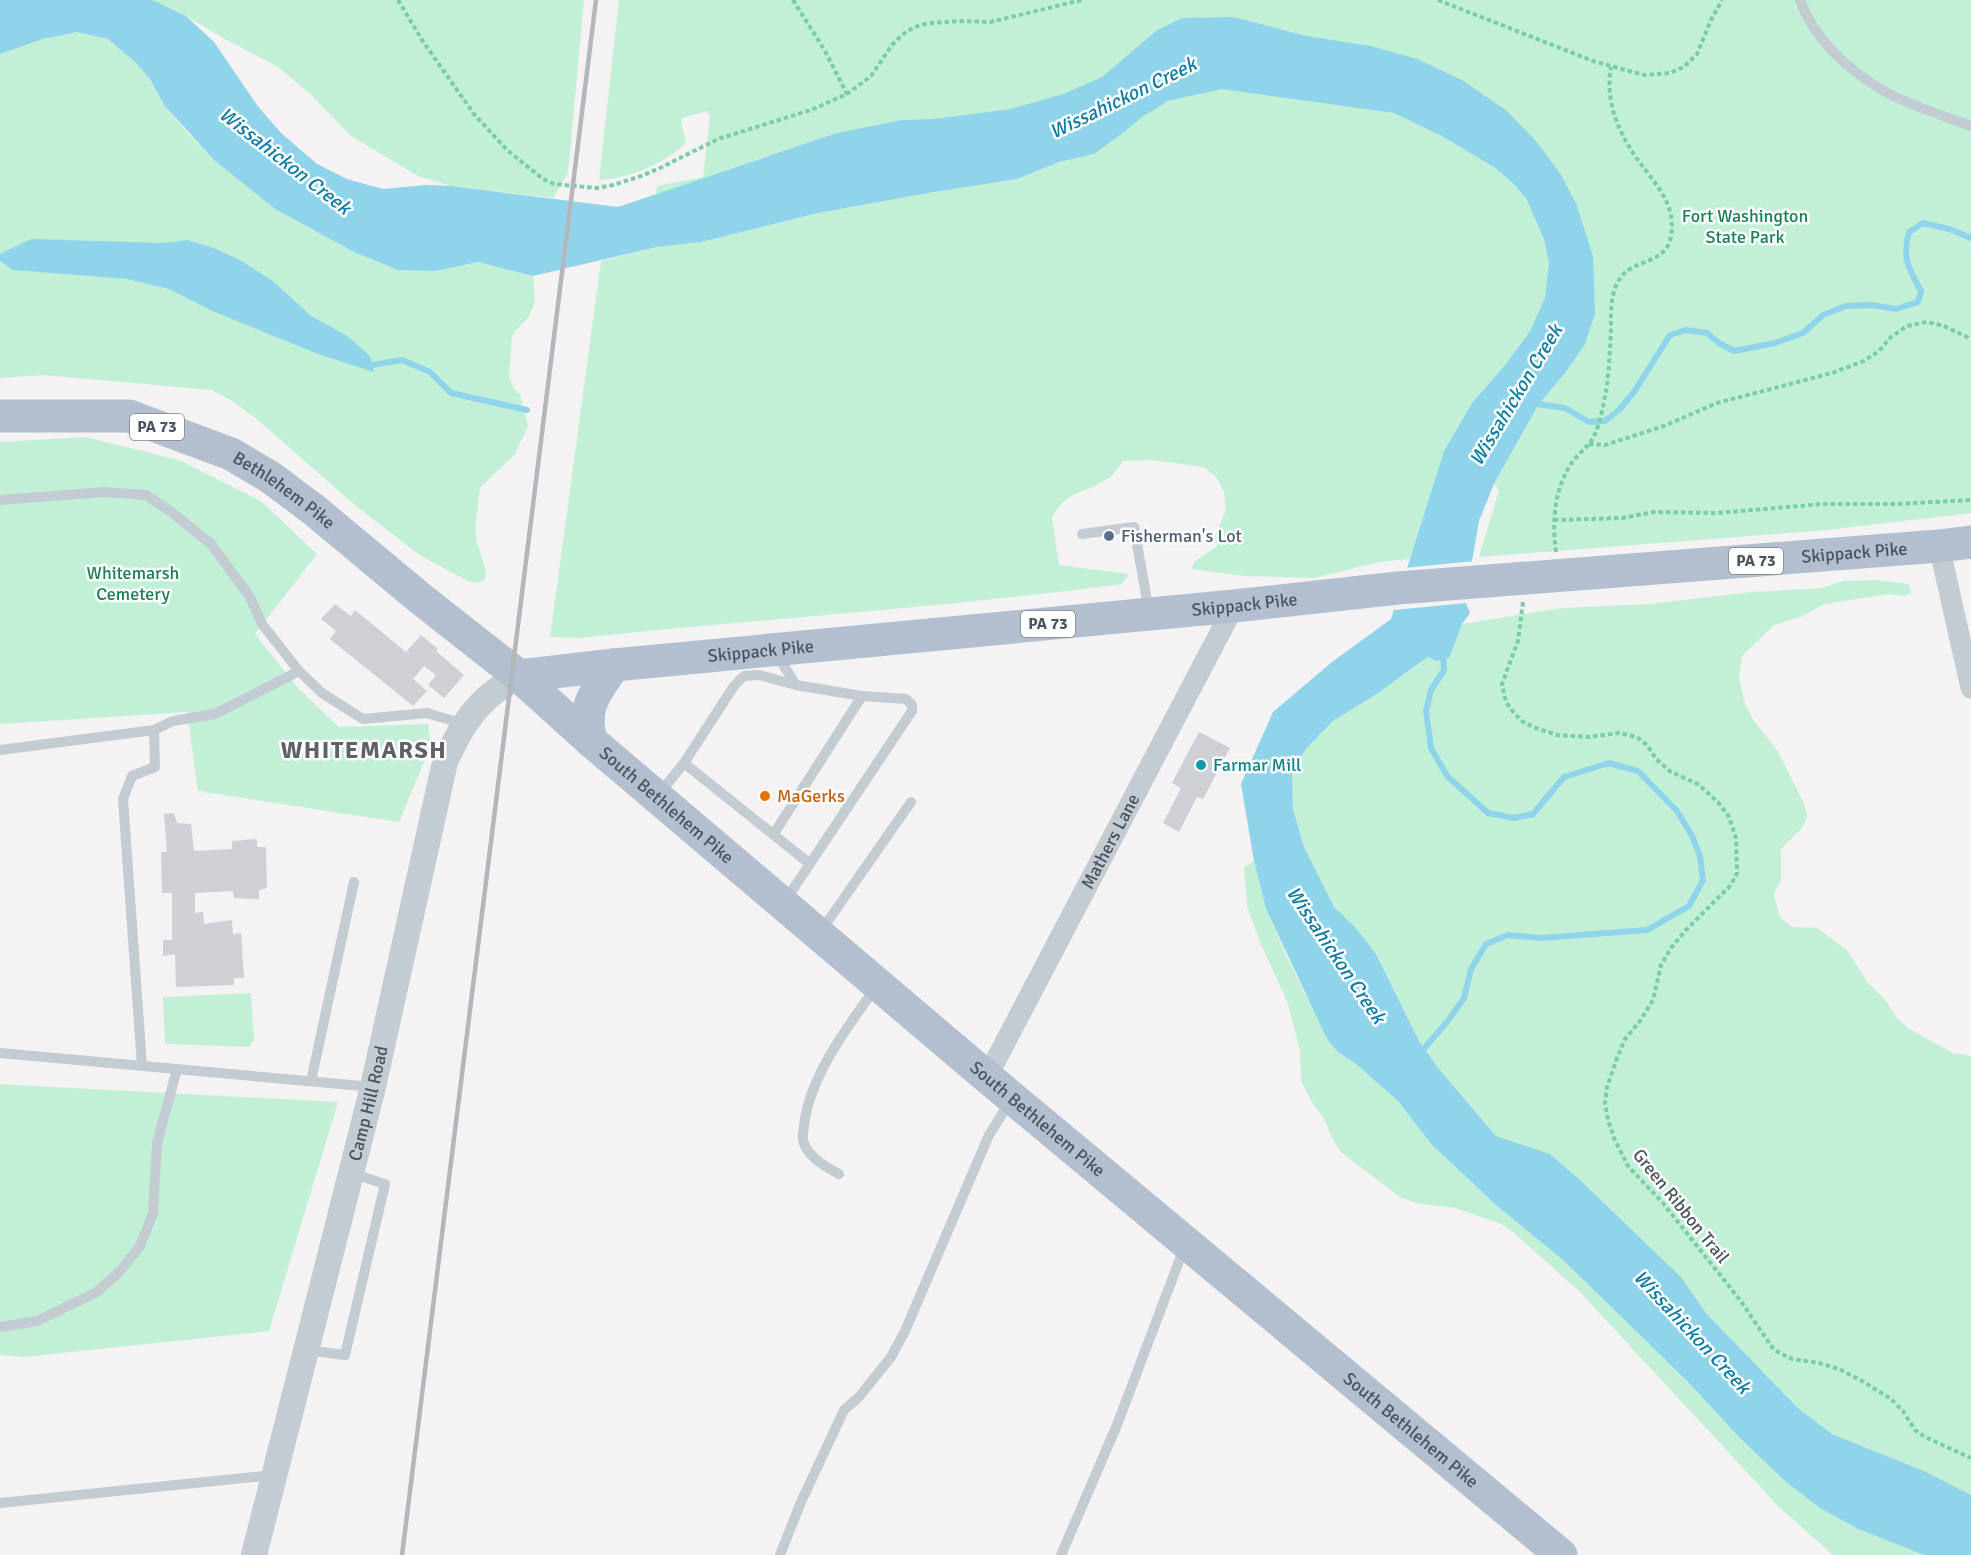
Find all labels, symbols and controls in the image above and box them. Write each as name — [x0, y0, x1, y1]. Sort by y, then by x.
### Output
water label: Wissahickon Creek — [1045, 51, 1202, 144]
water label: Wissahickon Creek — [214, 102, 357, 221]
park label: Fort Washington State Park — [1682, 205, 1808, 248]
water label: Wissahickon Creek — [1464, 318, 1569, 470]
road number: PA 73 — [130, 414, 184, 440]
street label: Bethlehem Pike — [229, 447, 339, 534]
place label: Fisherman's Lot — [1121, 525, 1242, 547]
marker: Fisherman's Lot — [1102, 529, 1116, 543]
street label: Skippack Pike — [1800, 538, 1908, 568]
road number: PA 73 — [1729, 548, 1783, 574]
park label: Whitemarsh Cemetery — [87, 562, 179, 605]
street label: Skippack Pike — [1191, 588, 1299, 621]
road number: PA 73 — [1021, 611, 1075, 637]
street label: Skippack Pike — [707, 635, 815, 667]
district label: WHITEMARSH — [281, 735, 447, 765]
street label: South Bethlehem Pike — [595, 742, 738, 868]
place label: Farmar Mill — [1213, 754, 1301, 776]
marker: Farmar Mill — [1194, 758, 1208, 772]
place label: MaGerks — [777, 785, 845, 807]
marker: MaGerks — [758, 789, 772, 803]
street label: Mathers Lane — [1077, 790, 1145, 893]
water label: Wissahickon Creek — [1281, 882, 1392, 1030]
street label: Camp Hill Road — [344, 1044, 393, 1163]
street label: South Bethlehem Pike — [965, 1056, 1110, 1182]
street label: Green Ribbon Trail — [1628, 1144, 1734, 1268]
water label: Wissahickon Creek — [1628, 1265, 1757, 1401]
street label: South Bethlehem Pike — [1339, 1367, 1483, 1493]

